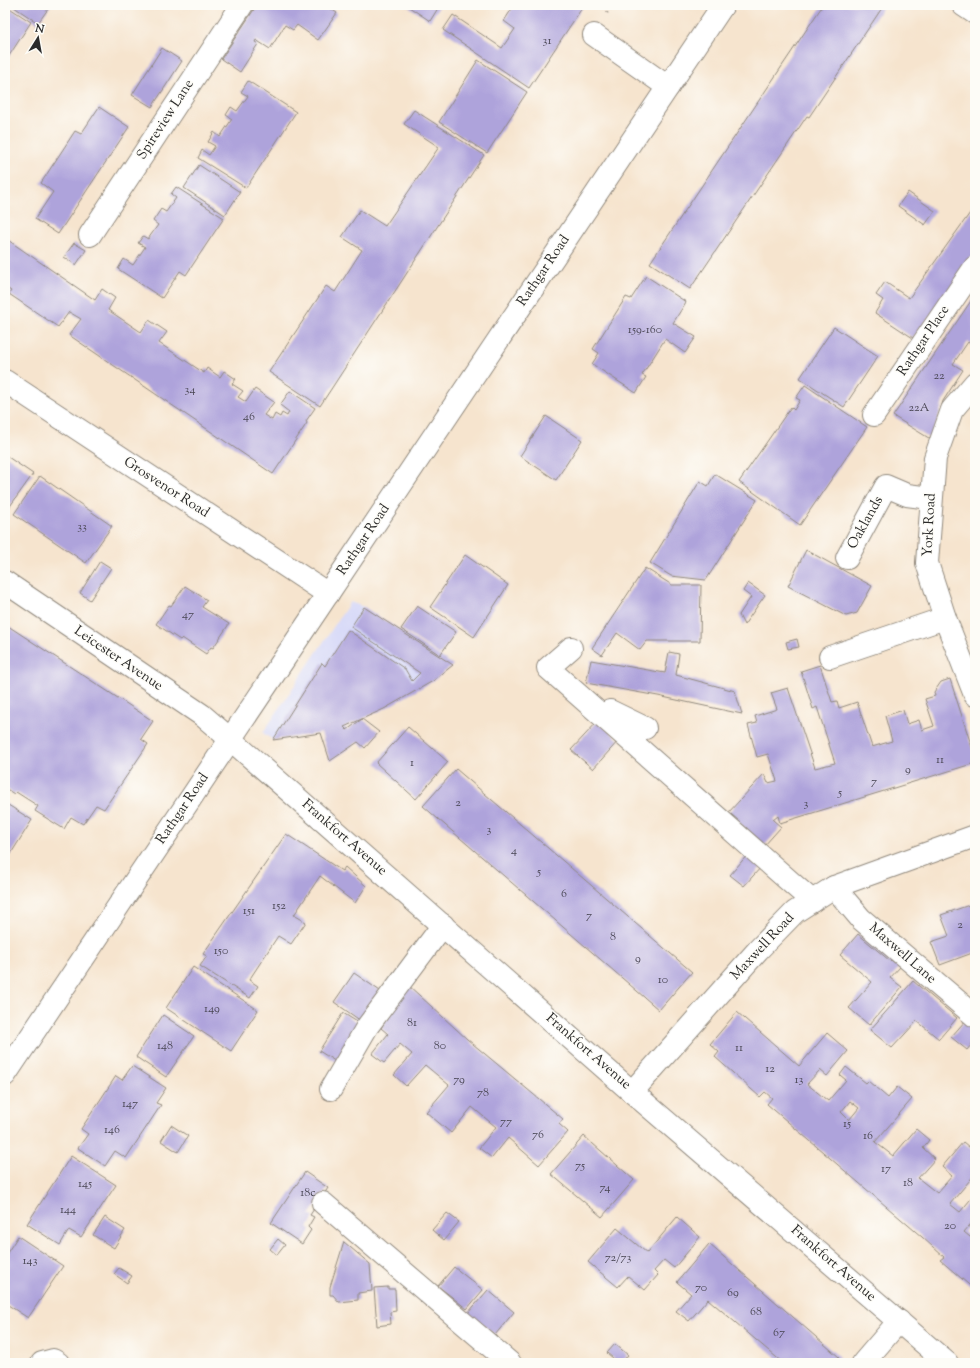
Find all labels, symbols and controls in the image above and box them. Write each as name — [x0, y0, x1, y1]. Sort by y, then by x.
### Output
north arrow — [18, 18, 58, 58]
text: N — [33, 20, 46, 38]
house number: 31 — [543, 32, 551, 50]
street label: Spireview Lane — [133, 76, 199, 164]
street label: Rathgar Road — [513, 231, 575, 311]
street label: Rathgar Place — [893, 302, 955, 380]
house number: 159-160 — [628, 321, 662, 339]
house number: 22 — [933, 367, 945, 385]
house number: 34 — [185, 381, 195, 399]
house number: 22A — [909, 399, 930, 417]
house number: 46 — [243, 408, 255, 426]
street label: Grosvenor Road — [119, 453, 213, 523]
street label: Oaklands — [843, 493, 889, 553]
street label: York Road — [918, 493, 942, 557]
street label: Rathgar Road — [333, 500, 395, 580]
house number: 33 — [77, 518, 87, 536]
house number: 47 — [182, 606, 194, 624]
street label: Leicester Avenue — [69, 622, 167, 696]
house number: 11 — [936, 751, 944, 769]
house number: 1 — [410, 754, 414, 772]
house number: 9 — [905, 761, 911, 779]
street label: Rathgar Road — [152, 769, 214, 849]
house number: 7 — [871, 773, 877, 791]
house number: 5 — [837, 784, 842, 802]
house number: 2 — [455, 794, 461, 812]
street label: Frankfort Avenue — [297, 795, 391, 881]
house number: 3 — [804, 795, 809, 813]
house number: 3 — [487, 821, 492, 839]
house number: 4 — [511, 842, 517, 860]
house number: 5 — [536, 863, 541, 881]
house number: 6 — [561, 885, 567, 903]
house number: 152 — [272, 897, 286, 915]
house number: 151 — [243, 902, 255, 920]
house number: 7 — [586, 907, 592, 925]
street label: Maxwell Road — [727, 909, 800, 985]
house number: 2 — [957, 916, 963, 934]
street label: Maxwell Lane — [864, 919, 940, 989]
house number: 8 — [610, 928, 616, 946]
house number: 150 — [214, 942, 228, 960]
house number: 9 — [635, 950, 641, 968]
house number: 10 — [658, 971, 668, 989]
house number: 149 — [204, 1000, 220, 1018]
street label: Frankfort Avenue — [541, 1009, 635, 1095]
house number: 81 — [407, 1014, 417, 1032]
house number: 148 — [157, 1037, 173, 1055]
house number: 80 — [434, 1037, 446, 1055]
house number: 11 — [735, 1039, 743, 1057]
house number: 12 — [765, 1060, 775, 1078]
house number: 79 — [453, 1071, 465, 1089]
house number: 13 — [795, 1071, 804, 1089]
house number: 78 — [477, 1084, 489, 1102]
house number: 147 — [122, 1095, 138, 1113]
house number: 77 — [500, 1113, 512, 1131]
house number: 15 — [843, 1115, 851, 1133]
house number: 146 — [104, 1121, 120, 1139]
house number: 76 — [532, 1126, 544, 1144]
house number: 16 — [863, 1127, 873, 1145]
house number: 75 — [575, 1157, 585, 1175]
house number: 17 — [881, 1160, 891, 1178]
house number: 18 — [903, 1174, 913, 1192]
house number: 145 — [78, 1175, 92, 1193]
house number: 74 — [599, 1179, 611, 1197]
house number: 18c — [300, 1184, 316, 1202]
house number: 144 — [60, 1201, 76, 1219]
house number: 20 — [944, 1217, 956, 1235]
street label: Frankfort Avenue — [786, 1221, 880, 1307]
house number: 72/73 — [605, 1249, 631, 1267]
house number: 143 — [23, 1252, 38, 1270]
house number: 70 — [695, 1279, 707, 1297]
house number: 69 — [727, 1284, 739, 1302]
house number: 68 — [750, 1303, 762, 1321]
house number: 67 — [773, 1324, 785, 1342]

